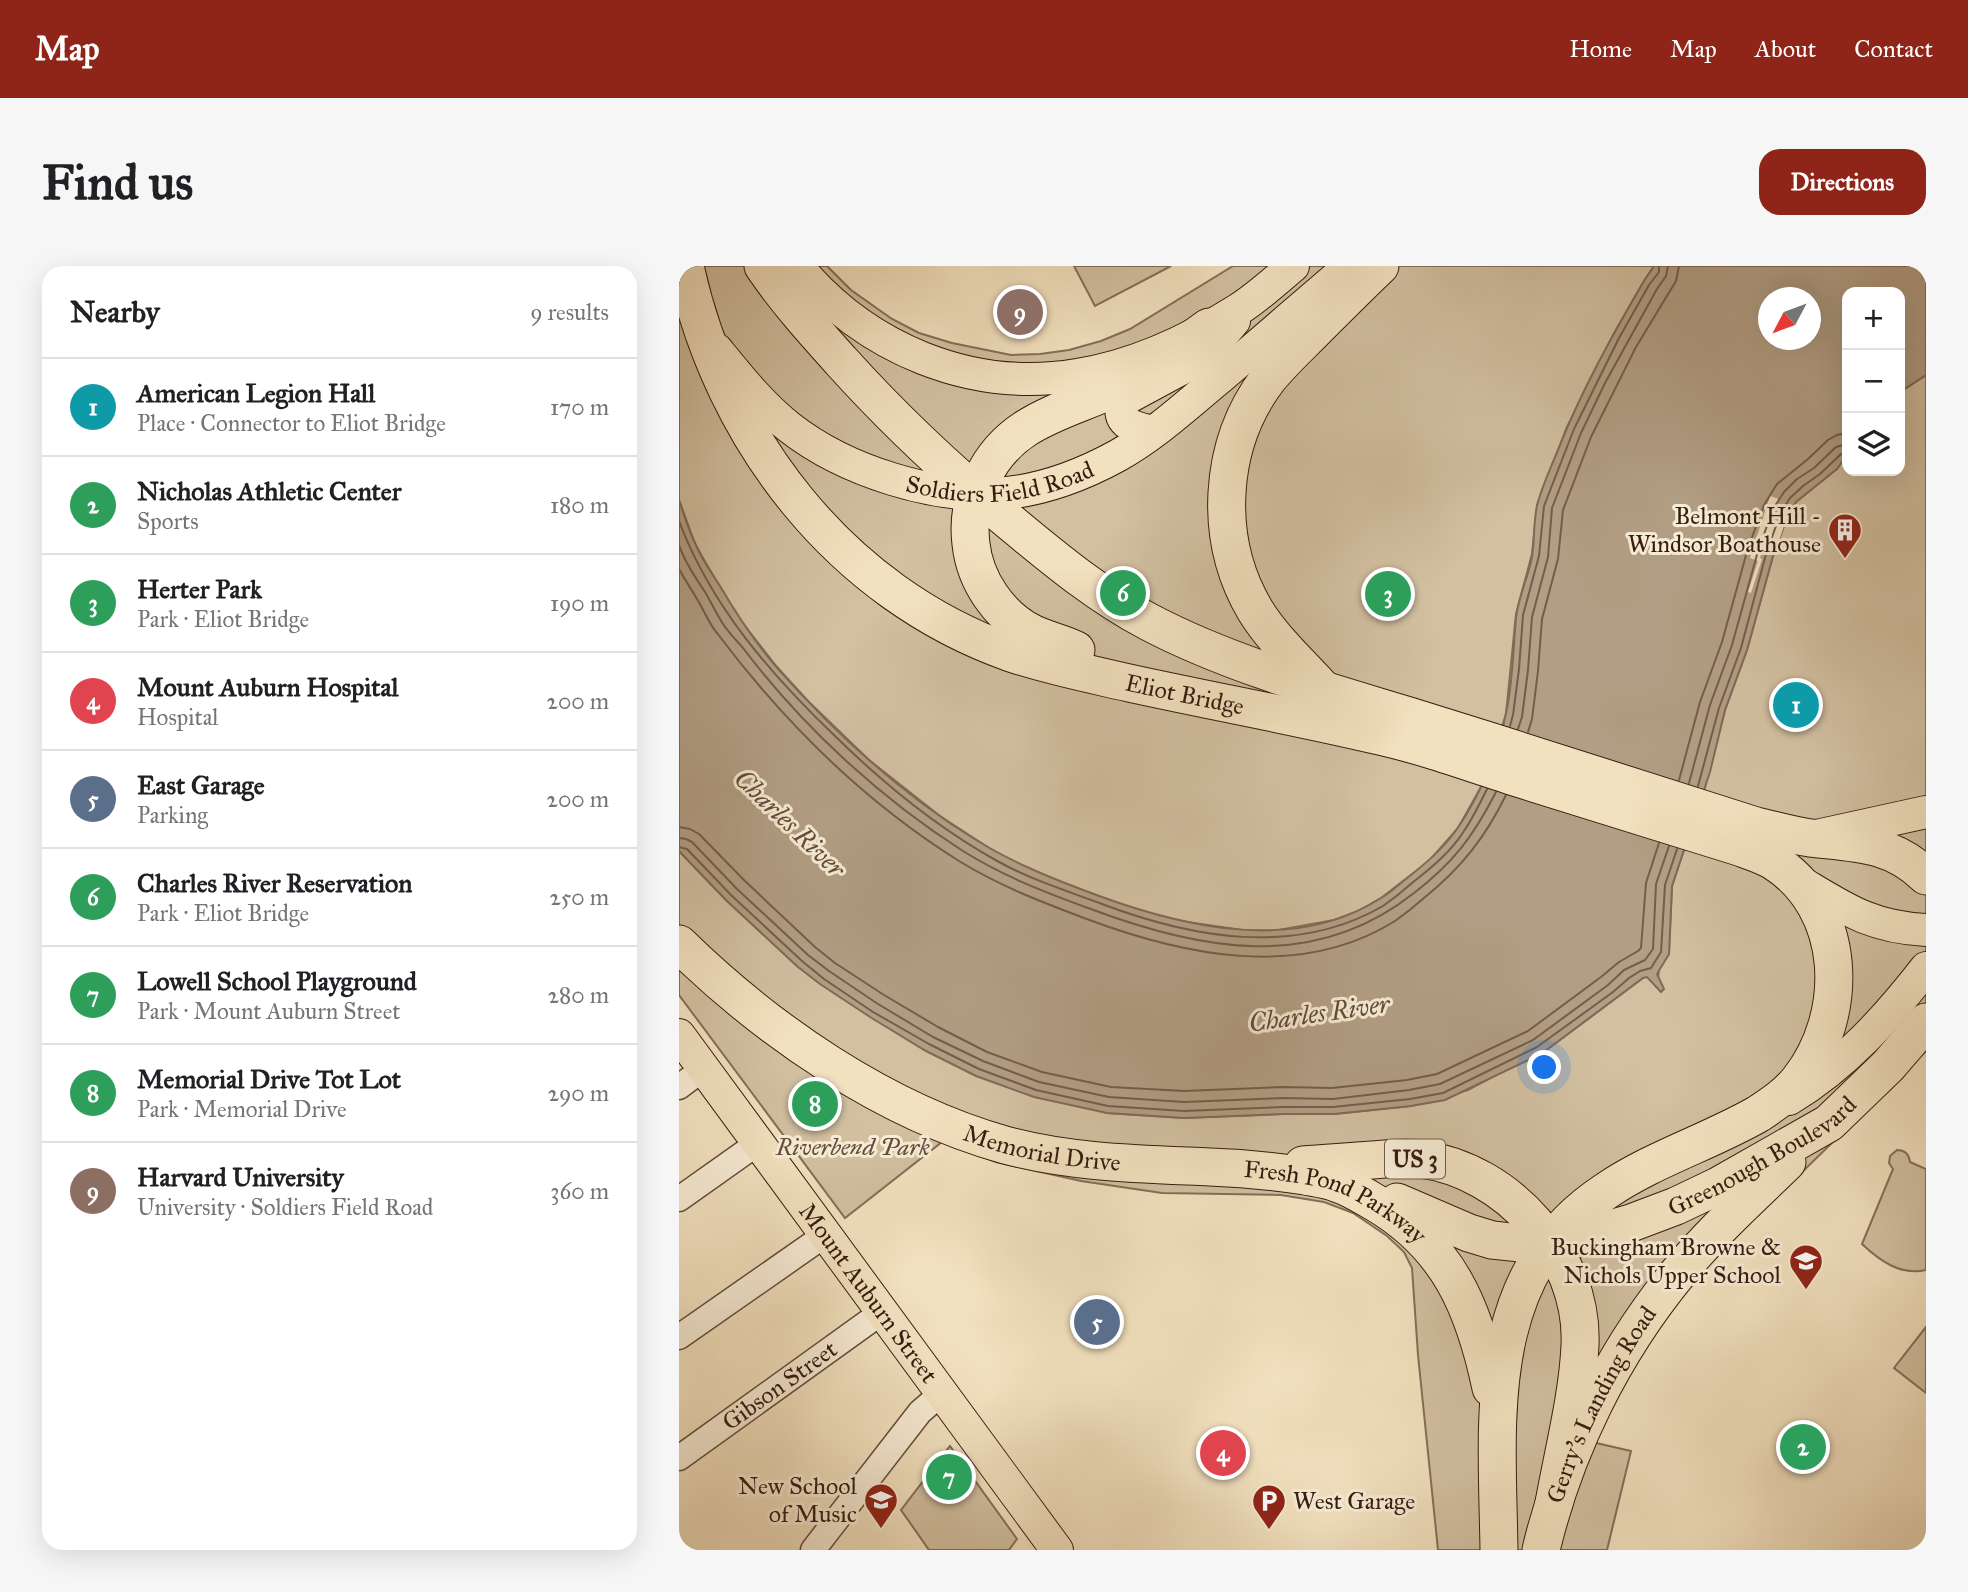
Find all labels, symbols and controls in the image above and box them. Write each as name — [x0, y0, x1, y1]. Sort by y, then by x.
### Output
text: Map — [35, 29, 99, 69]
text: Home — [1569, 34, 1632, 64]
text: Map — [1670, 34, 1717, 64]
text: About — [1755, 34, 1816, 64]
text: Contact — [1854, 34, 1933, 64]
button: Directions — [1759, 149, 1926, 215]
text: Find us — [42, 153, 193, 212]
pin: 9 — [997, 286, 1043, 338]
north arrow — [1758, 287, 1821, 350]
map controls — [1842, 287, 1905, 476]
button: + — [1842, 287, 1905, 350]
text: Nearby — [70, 294, 160, 330]
text: 9 results — [530, 298, 609, 326]
button: − — [1842, 350, 1905, 413]
text: American Legion Hall — [137, 377, 375, 409]
text: 1 — [88, 393, 98, 421]
text: 170 m — [550, 393, 609, 421]
text: Place · Connector to Eliot Bridge — [137, 409, 446, 437]
button: layers — [1842, 413, 1905, 476]
street label: Soldiers Field Road — [903, 454, 1098, 509]
text: Nicholas Athletic Center — [137, 475, 401, 507]
text: 2 — [87, 491, 99, 519]
text: 180 m — [550, 491, 609, 519]
place label: Belmont Hill - Windsor Boathouse — [1628, 501, 1821, 559]
text: Sports — [137, 507, 199, 535]
building icon: Belmont Hill - Windsor Boathouse — [1826, 511, 1864, 560]
pin: 6 — [1100, 567, 1146, 619]
pin: 3 — [1365, 568, 1411, 620]
text: Herter Park — [137, 573, 262, 605]
text: 3 — [88, 589, 98, 617]
text: 190 m — [550, 589, 609, 617]
text: Park · Eliot Bridge — [137, 605, 309, 633]
street label: Eliot Bridge — [1122, 668, 1247, 722]
text: Mount Auburn Hospital — [137, 671, 398, 703]
pin: 1 — [1773, 679, 1819, 731]
text: 4 — [87, 687, 99, 715]
text: 200 m — [547, 687, 609, 715]
text: Hospital — [137, 703, 219, 731]
water label: Charles River — [728, 762, 853, 885]
text: East Garage — [137, 769, 265, 801]
text: 5 — [88, 785, 98, 813]
text: 200 m — [547, 785, 609, 813]
text: Parking — [137, 801, 208, 829]
text: Charles River Reservation — [137, 867, 412, 899]
text: 6 — [87, 883, 99, 911]
text: 250 m — [549, 883, 609, 911]
text: Park · Eliot Bridge — [137, 899, 309, 927]
text: Lowell School Playground — [137, 965, 417, 997]
text: 7 — [87, 981, 99, 1009]
text: 280 m — [548, 981, 609, 1009]
water label: Charles River — [1246, 987, 1393, 1039]
text: Park · Mount Auburn Street — [137, 997, 400, 1025]
your location — [1527, 1050, 1561, 1084]
text: Memorial Drive Tot Lot — [137, 1063, 401, 1095]
pin: 8 — [792, 1078, 838, 1130]
text: 8 — [87, 1079, 99, 1107]
text: 290 m — [548, 1079, 609, 1107]
street label: Greenough Boulevard — [1663, 1090, 1863, 1223]
text: Park · Memorial Drive — [137, 1095, 347, 1123]
street label: Memorial Drive — [960, 1118, 1122, 1178]
park label: Riverbend Park — [775, 1132, 930, 1162]
road number: US 3 — [1385, 1140, 1445, 1178]
street label: Fresh Pond Parkway — [1243, 1154, 1433, 1250]
text: Harvard University — [137, 1161, 344, 1193]
text: 9 — [87, 1177, 99, 1205]
text: 360 m — [550, 1177, 609, 1205]
text: University · Soldiers Field Road — [137, 1193, 433, 1221]
street label: Mount Auburn Street — [792, 1197, 945, 1389]
place label: Buckingham Browne & Nichols Upper School — [1550, 1232, 1781, 1290]
school or university icon: Buckingham Browne & Nichols Upper School — [1787, 1242, 1825, 1291]
pin: 5 — [1074, 1296, 1120, 1348]
street label: Gerry's Landing Road — [1540, 1300, 1663, 1507]
street label: Gibson Street — [716, 1334, 843, 1437]
pin: 2 — [1780, 1421, 1826, 1473]
pin: 4 — [1200, 1427, 1246, 1479]
pin: 7 — [926, 1451, 972, 1503]
place label: New School of Music — [738, 1471, 858, 1529]
school or university icon: New School of Music — [862, 1481, 900, 1530]
parking icon: West Garage — [1250, 1482, 1288, 1531]
place label: West Garage — [1293, 1486, 1415, 1516]

